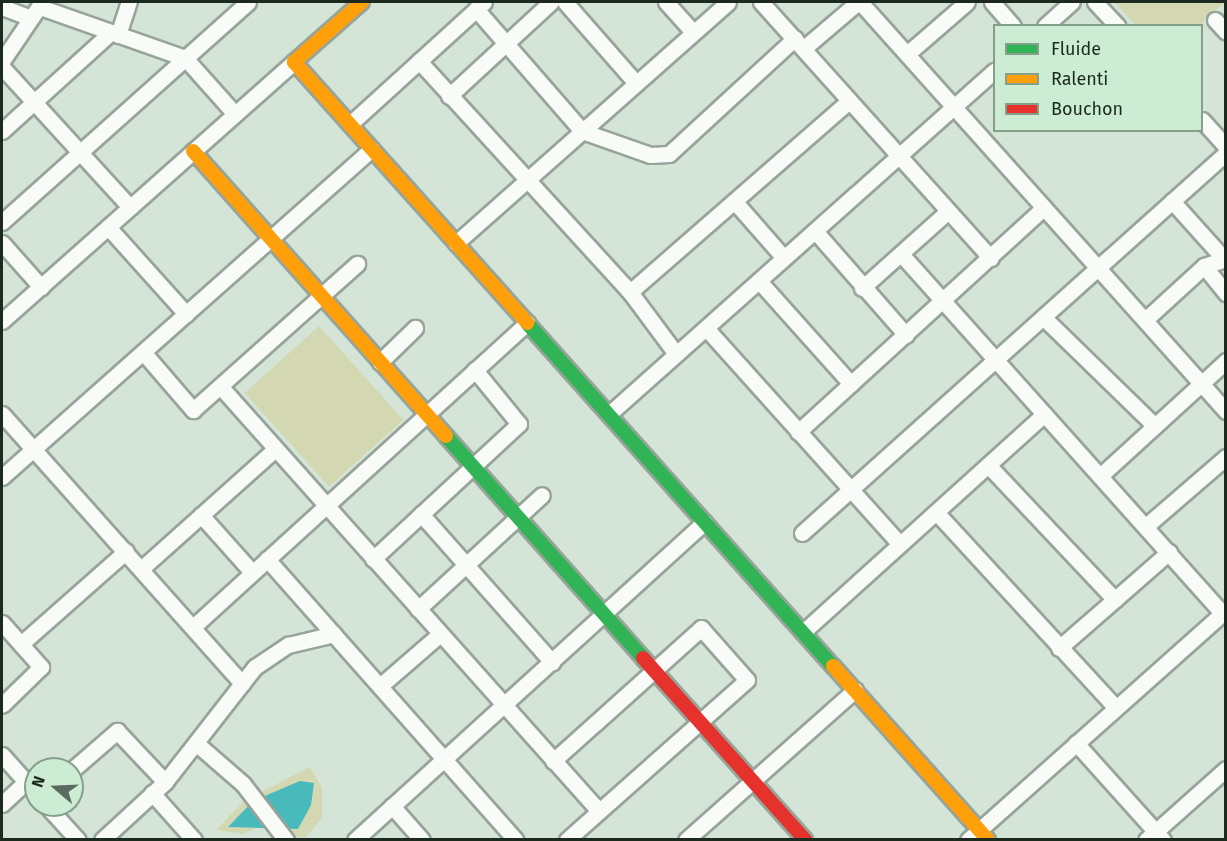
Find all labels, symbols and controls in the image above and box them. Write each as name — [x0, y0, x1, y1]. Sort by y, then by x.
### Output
legend — [993, 24, 1203, 132]
text: Fluide — [1051, 38, 1101, 60]
text: Ralenti — [1051, 68, 1108, 90]
text: Bouchon — [1051, 98, 1123, 120]
north arrow — [24, 757, 84, 817]
text: N — [28, 774, 49, 790]

